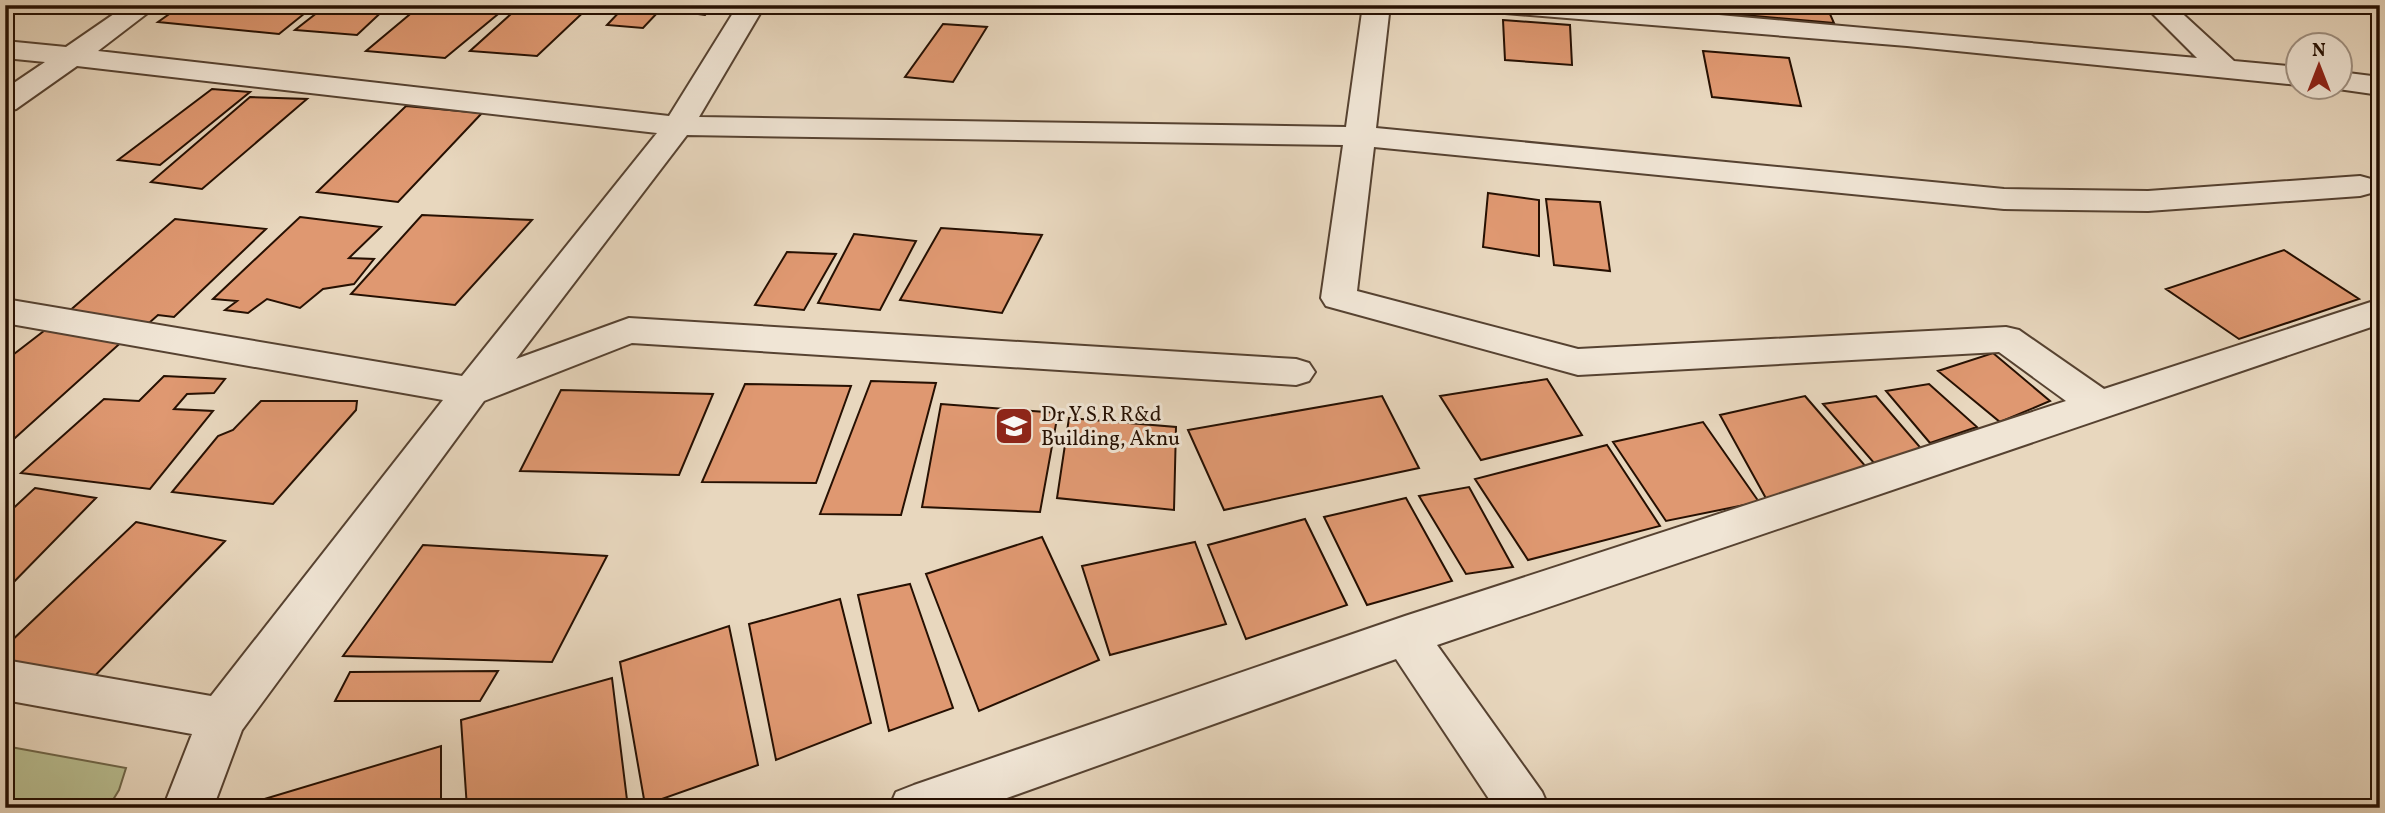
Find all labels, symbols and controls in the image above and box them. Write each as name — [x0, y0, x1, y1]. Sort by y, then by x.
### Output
north arrow — [2284, 32, 2354, 102]
text: N — [2312, 38, 2326, 64]
place label: Dr Y S R R&d Building, Aknu — [1041, 401, 1180, 454]
school or university icon: Dr Y S R R&d Building, Aknu — [993, 405, 1035, 447]

